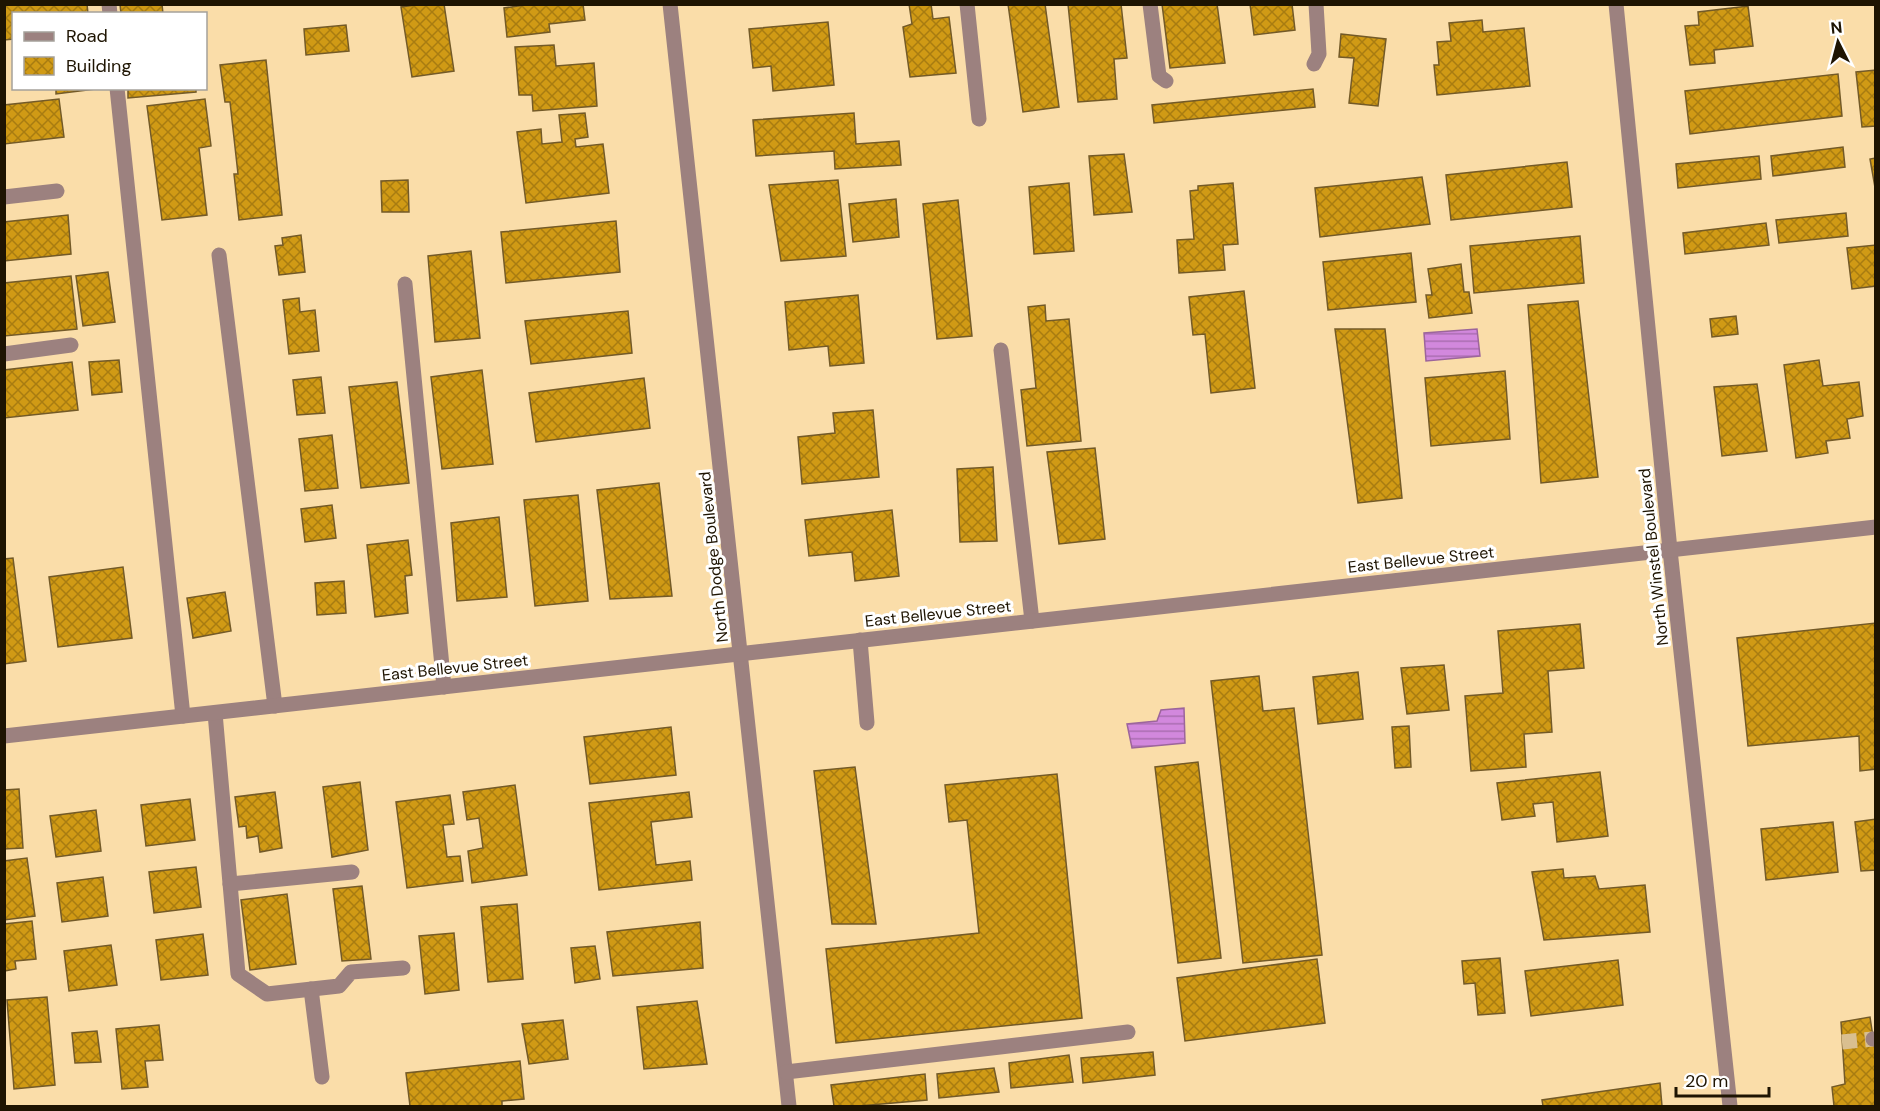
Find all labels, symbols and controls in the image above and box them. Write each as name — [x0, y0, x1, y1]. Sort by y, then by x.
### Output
legend — [12, 12, 207, 90]
north arrow — [1808, 12, 1868, 72]
text: N — [1830, 17, 1843, 39]
text: Road — [66, 24, 108, 48]
text: Building — [66, 54, 131, 78]
street label: North Winstel Boulevard — [1634, 467, 1673, 647]
street label: North Dodge Boulevard — [694, 470, 733, 643]
street label: East Bellevue Street — [1347, 541, 1495, 578]
street label: East Bellevue Street — [864, 595, 1012, 632]
street label: East Bellevue Street — [381, 649, 529, 686]
scale bar — [1676, 1060, 1769, 1098]
text: 20 m — [1685, 1069, 1728, 1093]

